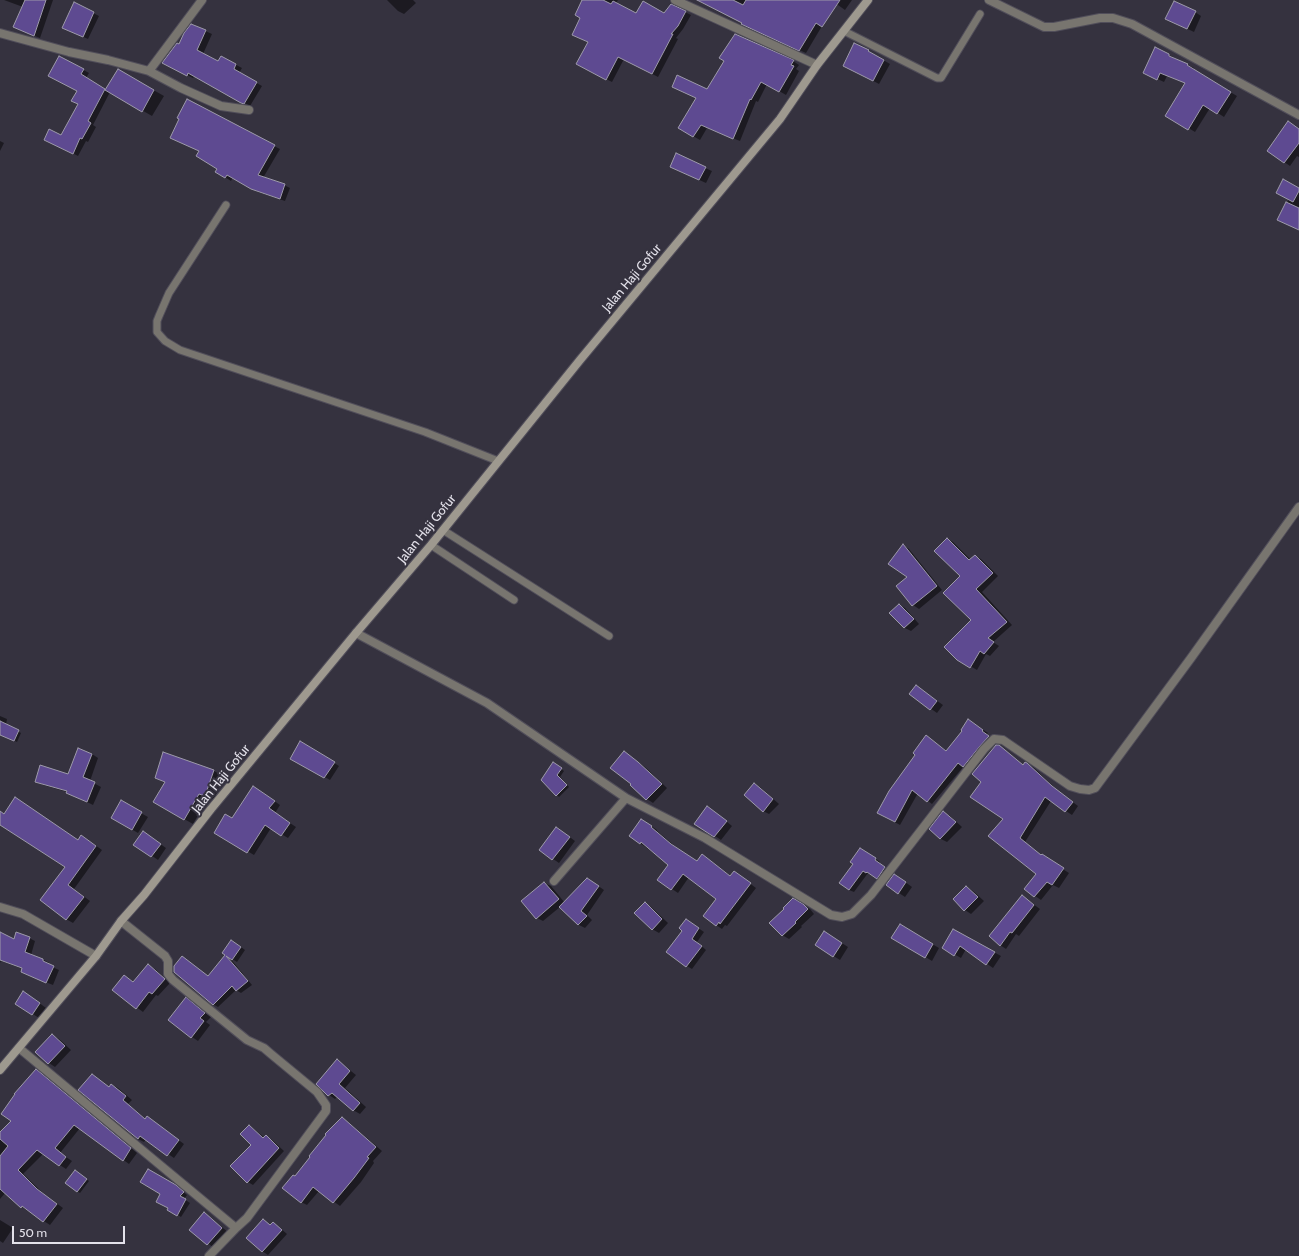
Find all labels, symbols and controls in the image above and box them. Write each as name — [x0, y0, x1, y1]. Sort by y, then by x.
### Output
street label: Jalan Haji Gofur — [599, 241, 665, 315]
street label: Jalan Haji Gofur — [395, 492, 459, 566]
street label: Jalan Haji Gofur — [189, 742, 253, 816]
scale bar — [14, 1218, 127, 1244]
text: 50 m — [19, 1225, 47, 1240]

